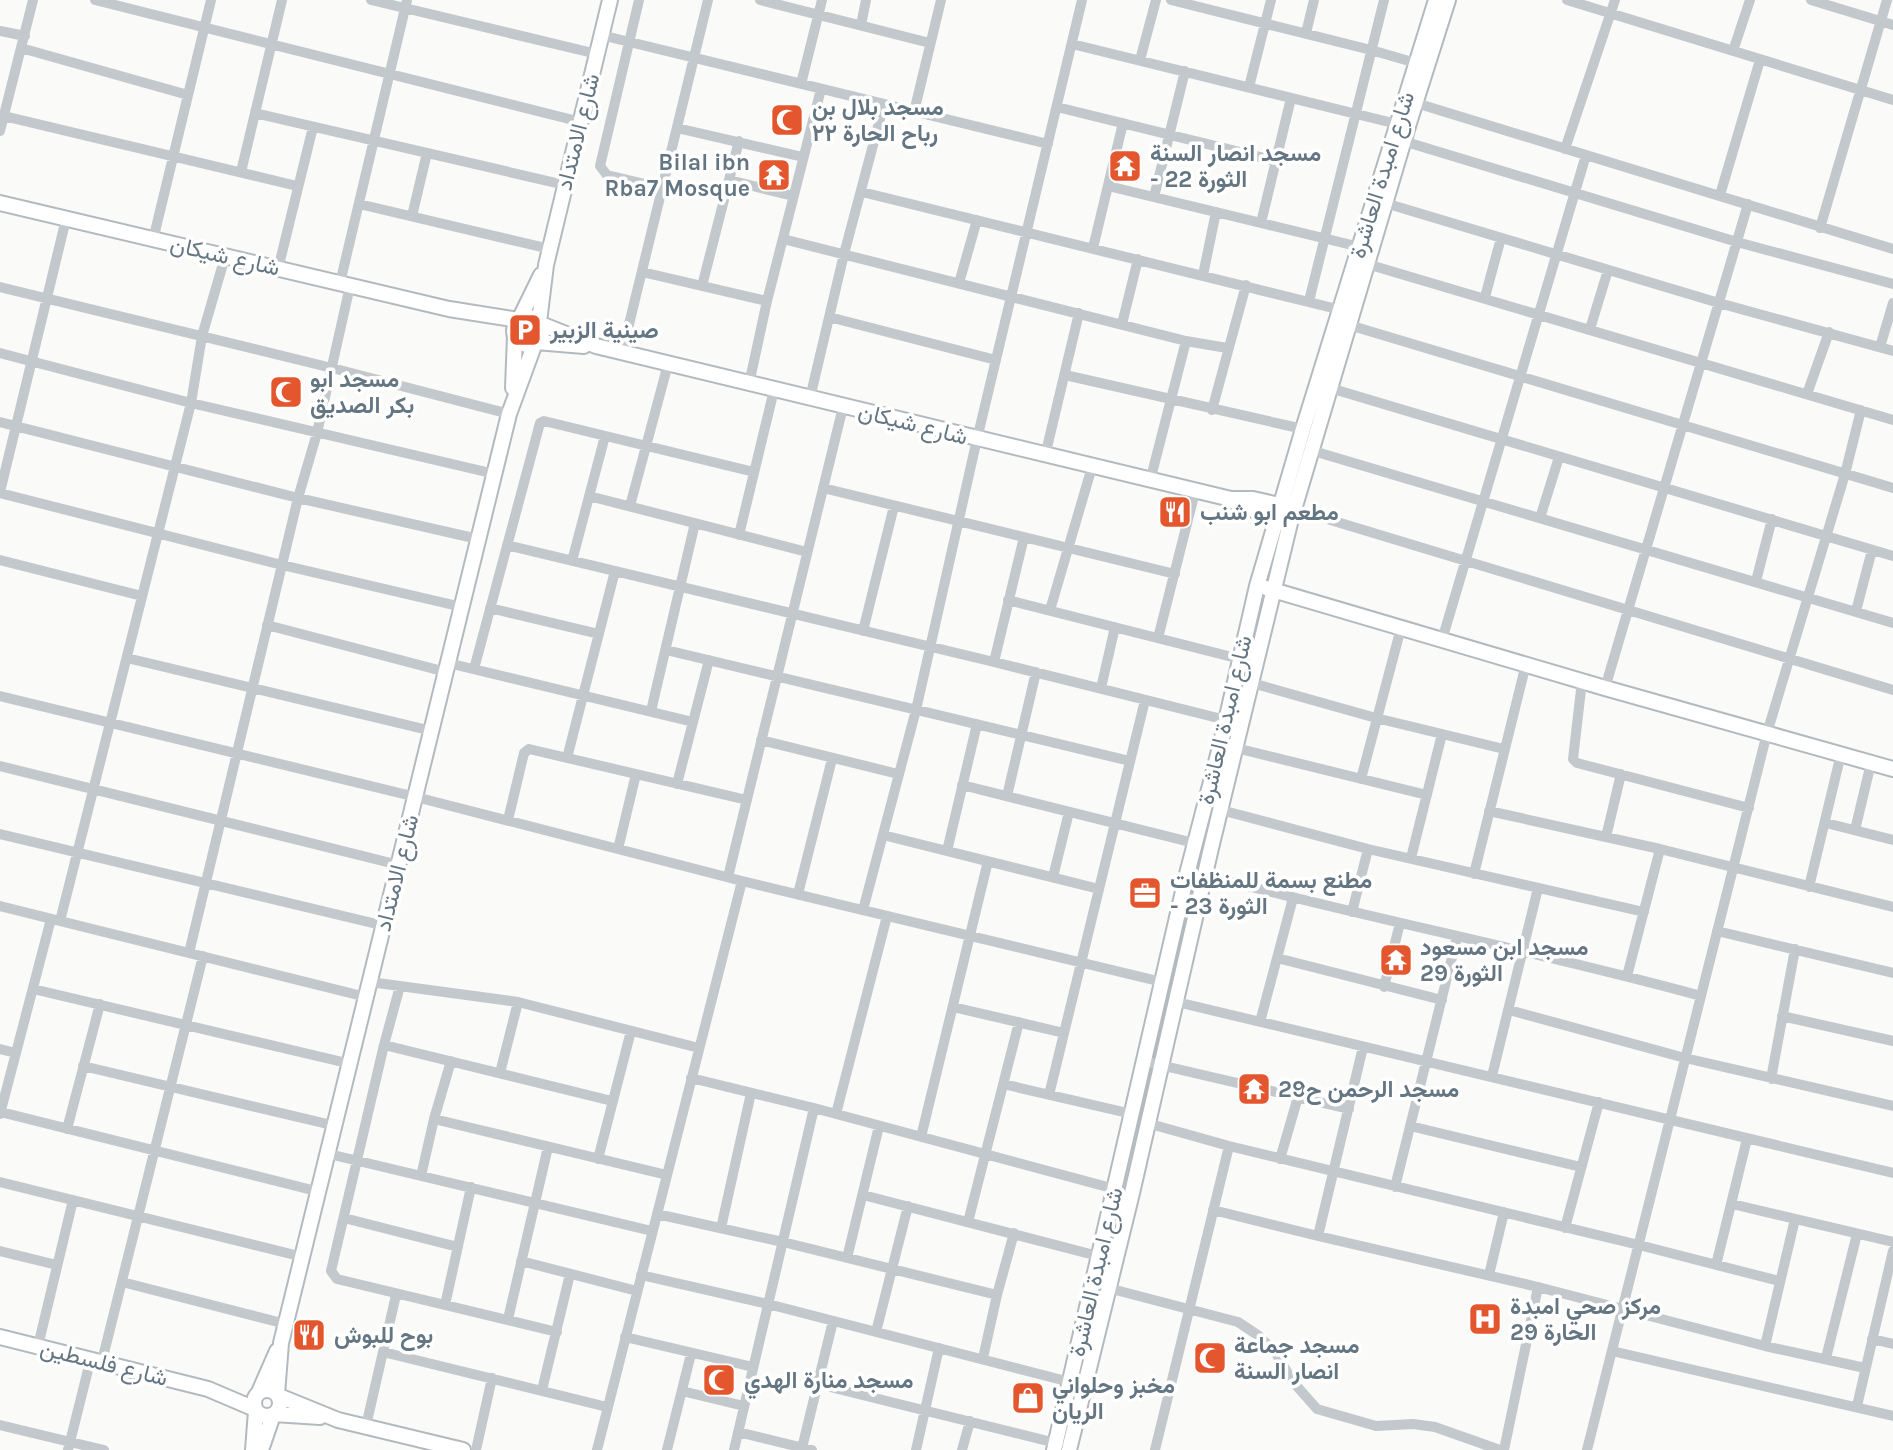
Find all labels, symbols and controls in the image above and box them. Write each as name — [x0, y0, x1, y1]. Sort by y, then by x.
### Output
street label: شارع الامتداد — [550, 71, 607, 194]
street label: شارع امبدة العاشرة — [1344, 88, 1422, 262]
place label: مسجد بلال بن رباح الحارة ٢٢ — [812, 94, 944, 149]
mosque icon: مسجد بلال بن رباح الحارة ٢٢ — [768, 101, 806, 139]
place label: مسجد انصار السنة - الثورة 22 — [1150, 140, 1321, 194]
temple icon: مسجد انصار السنة - الثورة 22 — [1106, 147, 1144, 185]
place label: Bilal ibn Rba7 Mosque — [604, 149, 750, 202]
temple icon: Bilal ibn Rba7 Mosque — [755, 156, 793, 194]
street label: شارع شيكان — [167, 230, 282, 284]
parking icon: صينية الزبير — [506, 311, 544, 349]
place label: صينية الزبير — [549, 317, 659, 345]
place label: مسجد ابو بكر الصديق — [310, 366, 414, 420]
mosque icon: مسجد ابو بكر الصديق — [267, 373, 305, 411]
street label: شارع شيكان — [855, 397, 970, 453]
restaurant icon: مطعم ابو شنب — [1156, 493, 1194, 531]
place label: مطعم ابو شنب — [1200, 499, 1339, 527]
street label: شارع امبدة العاشرة — [1192, 633, 1260, 808]
street label: شارع الامتداد — [369, 812, 426, 935]
place label: مطنع بسمة للمنظفات - الثورة 23 — [1170, 867, 1372, 921]
office icon: مطنع بسمة للمنظفات - الثورة 23 — [1126, 874, 1164, 912]
place label: مسجد ابن مسعود الثورة 29 — [1420, 934, 1588, 988]
temple icon: مسجد ابن مسعود الثورة 29 — [1377, 941, 1415, 979]
temple icon: مسجد الرحمن ح29 — [1235, 1070, 1273, 1108]
place label: مسجد الرحمن ح29 — [1278, 1076, 1459, 1105]
street label: شارع امبدة العاشرة — [1063, 1185, 1131, 1360]
place label: مركز صحي امبدة الحارة 29 — [1510, 1293, 1661, 1347]
hospital icon: مركز صحي امبدة الحارة 29 — [1466, 1300, 1504, 1338]
restaurant icon: بوح للبوش — [290, 1316, 328, 1354]
place label: بوح للبوش — [334, 1322, 433, 1351]
place label: مسجد جماعة انصار السنة — [1234, 1332, 1359, 1386]
street label: شارع فلسطين — [37, 1334, 170, 1394]
mosque icon: مسجد جماعة انصار السنة — [1191, 1339, 1229, 1377]
mosque icon: مسجد منارة الهدي — [700, 1361, 738, 1399]
place label: مسجد منارة الهدي — [744, 1367, 913, 1399]
place label: مخبز وحلواني الريان — [1052, 1372, 1175, 1426]
shop icon: مخبز وحلواني الريان — [1009, 1379, 1047, 1417]

